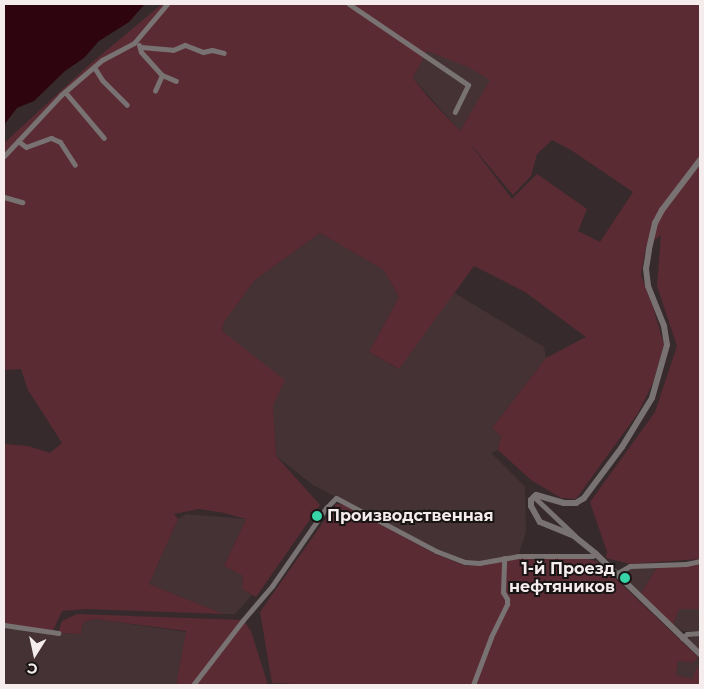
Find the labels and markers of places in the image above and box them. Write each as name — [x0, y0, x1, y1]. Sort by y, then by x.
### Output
place label: Производственная — [327, 506, 494, 526]
marker: Производственная — [311, 510, 323, 522]
place label: 1-й Проезд нефтяников — [509, 559, 615, 597]
marker: 1-й Проезд нефтяников — [619, 572, 631, 584]

